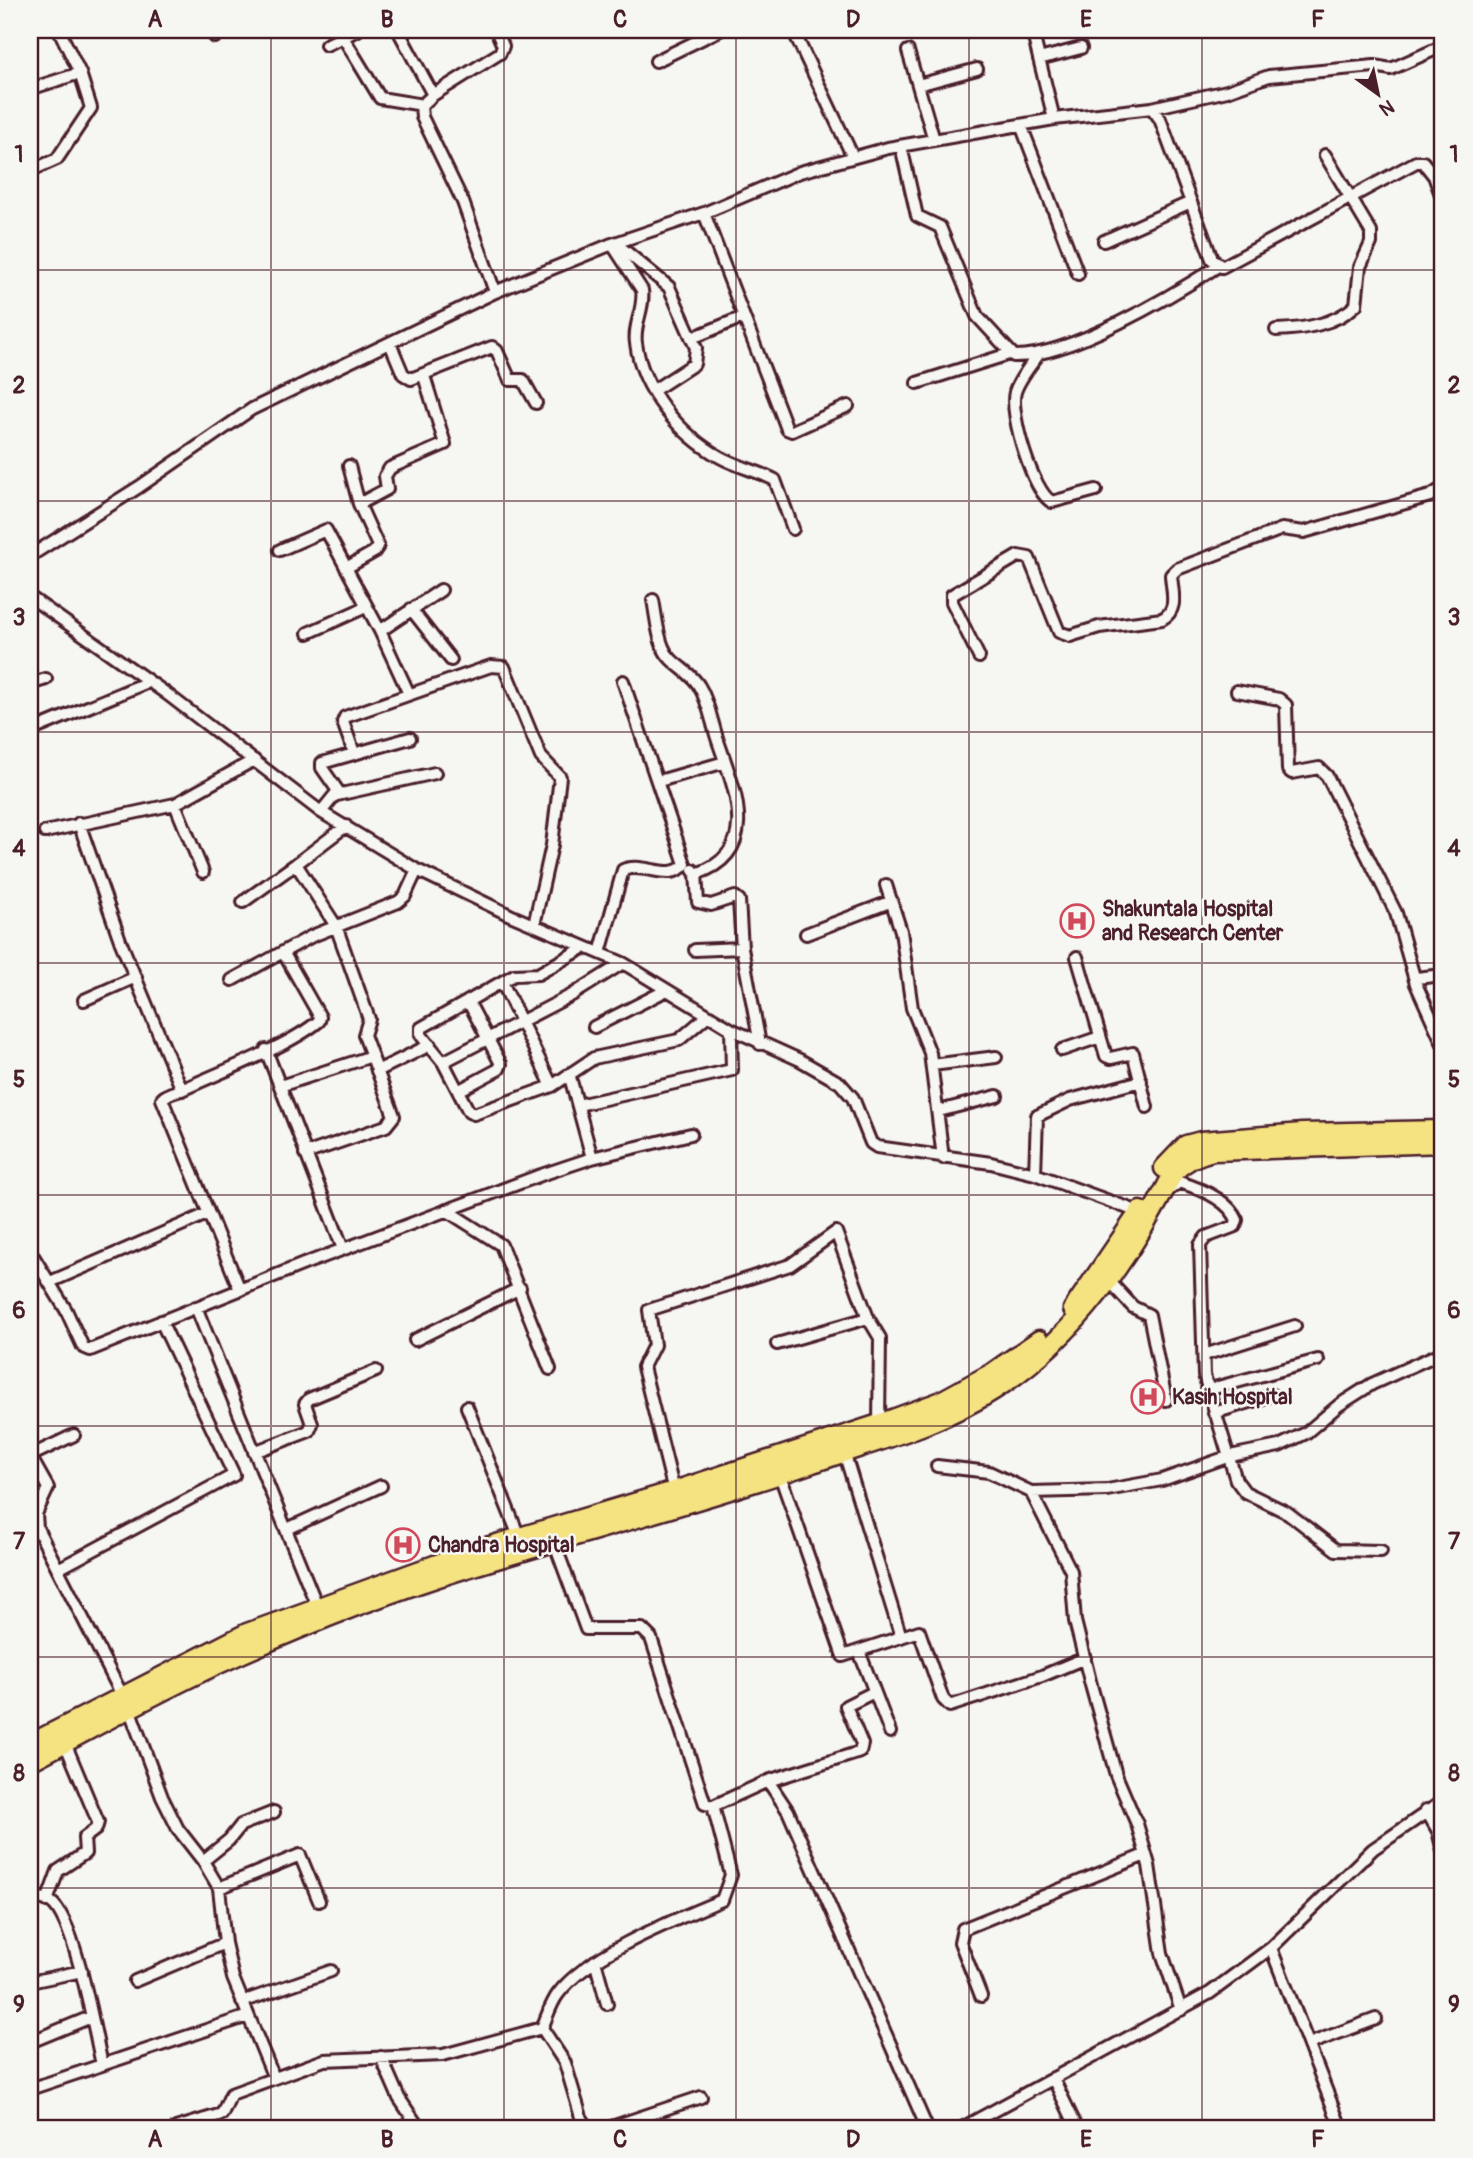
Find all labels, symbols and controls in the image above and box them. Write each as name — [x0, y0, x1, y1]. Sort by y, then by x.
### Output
text: A — [148, 5, 163, 34]
text: B — [380, 5, 394, 34]
text: C — [613, 5, 627, 34]
text: D — [846, 5, 860, 34]
text: E — [1080, 5, 1092, 34]
text: F — [1311, 5, 1325, 34]
north arrow — [1344, 60, 1414, 130]
text: N — [1375, 94, 1399, 121]
text: 1 — [15, 140, 24, 169]
text: 1 — [1450, 140, 1459, 169]
text: 2 — [13, 371, 26, 400]
text: 2 — [1448, 371, 1461, 400]
text: 3 — [13, 603, 25, 632]
text: 3 — [1448, 603, 1460, 632]
text: 4 — [12, 834, 26, 863]
text: 4 — [1447, 834, 1461, 863]
place label: Shakuntala Hospital and Research Center — [1102, 896, 1284, 947]
hospital icon: Shakuntala Hospital and Research Center — [1058, 902, 1096, 940]
text: 5 — [13, 1065, 25, 1094]
text: 5 — [1448, 1065, 1460, 1094]
text: 6 — [12, 1296, 26, 1325]
text: 6 — [1447, 1296, 1461, 1325]
hospital icon: Kasih Hospital — [1129, 1378, 1167, 1416]
place label: Kasih Hospital — [1172, 1384, 1293, 1411]
hospital icon: Chandra Hospital — [384, 1526, 422, 1564]
text: 7 — [13, 1527, 26, 1556]
text: 7 — [1448, 1527, 1461, 1556]
place label: Chandra Hospital — [428, 1532, 575, 1559]
text: 8 — [13, 1759, 25, 1788]
text: 8 — [1448, 1759, 1460, 1788]
text: 9 — [13, 1990, 25, 2019]
text: 9 — [1448, 1990, 1460, 2019]
text: A — [148, 2125, 163, 2154]
text: B — [380, 2125, 394, 2154]
text: C — [613, 2125, 627, 2154]
text: D — [846, 2125, 860, 2154]
text: E — [1080, 2125, 1092, 2154]
text: F — [1311, 2125, 1325, 2154]

